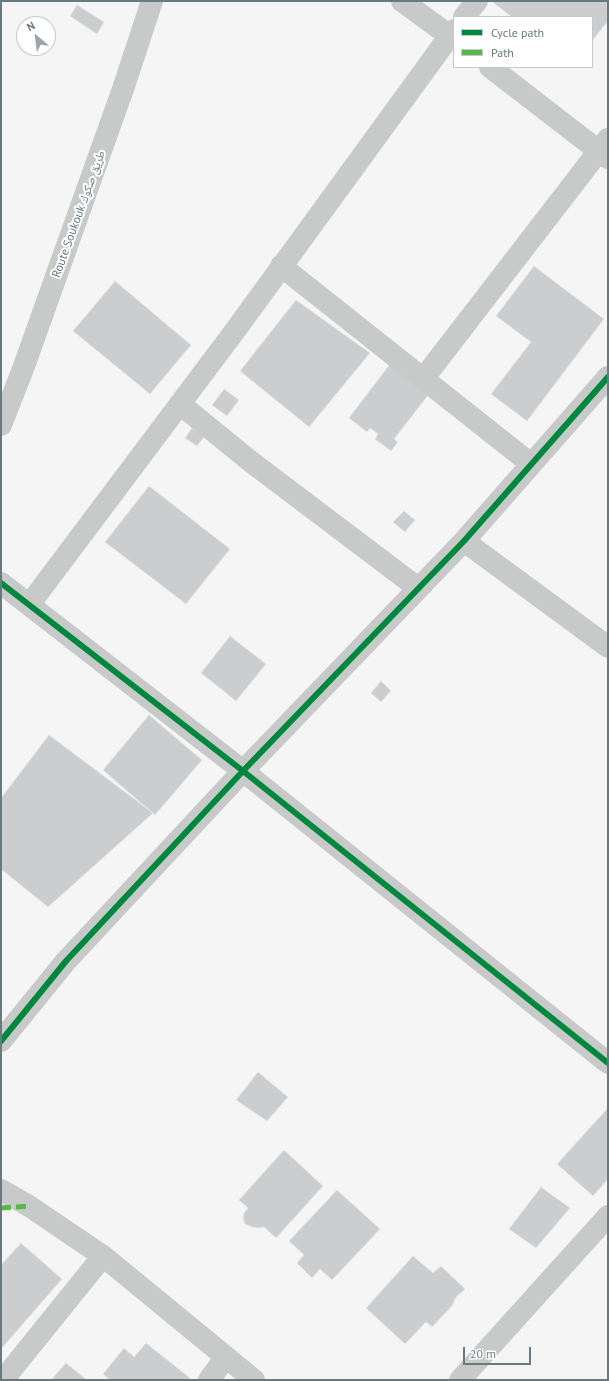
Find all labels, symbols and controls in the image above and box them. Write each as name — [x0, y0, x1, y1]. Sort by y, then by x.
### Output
north arrow — [16, 16, 56, 56]
legend — [453, 16, 593, 68]
text: N — [24, 18, 37, 34]
text: Cycle path — [491, 25, 544, 40]
text: Path — [491, 45, 514, 60]
street label: Route Soukouk طريق صكوك — [49, 148, 109, 280]
scale bar — [465, 1339, 533, 1365]
text: 20 m — [470, 1346, 496, 1361]

